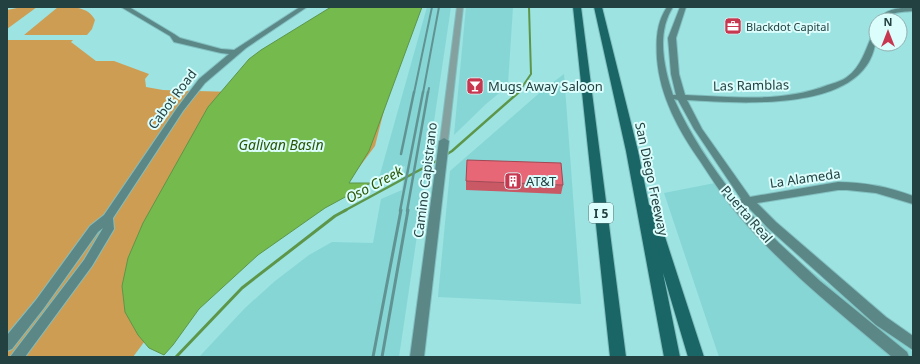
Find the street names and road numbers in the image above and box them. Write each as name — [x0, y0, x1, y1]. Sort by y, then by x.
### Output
street label: Cabot Road — [144, 65, 200, 133]
street label: Las Ramblas — [713, 75, 789, 95]
street label: Camino Capistrano — [409, 121, 441, 239]
street label: San Diego Freeway — [631, 121, 673, 238]
street label: La Alameda — [768, 164, 842, 192]
street label: Puerta Real — [717, 182, 777, 246]
road number: I 5 — [589, 203, 613, 223]

